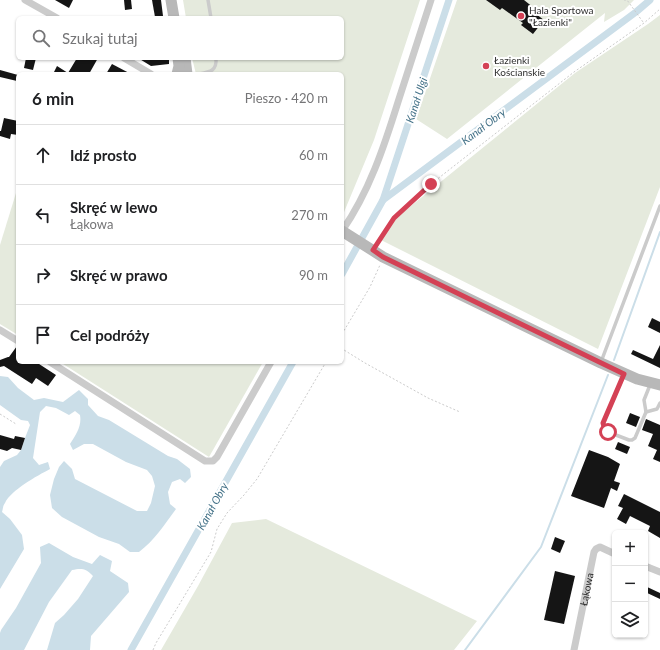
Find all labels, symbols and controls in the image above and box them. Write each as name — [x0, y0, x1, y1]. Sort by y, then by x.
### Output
place label: Hala Sportowa "Łazienki" — [529, 4, 594, 28]
marker: Hala Sportowa "Łazienki" — [516, 11, 526, 21]
search box — [16, 16, 344, 60]
icon: search — [30, 27, 52, 49]
text: Szukaj tutaj — [62, 29, 138, 47]
place label: Łazienki Kościanskie — [494, 54, 545, 78]
marker: Łazienki Kościanskie — [481, 61, 491, 71]
water label: Kanał Ulgi — [403, 75, 430, 124]
text: 6 min — [32, 88, 74, 109]
text: Pieszo · 420 m — [245, 90, 328, 106]
water label: Kanał Obry — [458, 105, 508, 147]
icon: ahead — [32, 144, 54, 166]
text: Idź prosto — [70, 146, 137, 164]
text: 60 m — [299, 147, 328, 163]
route end — [422, 175, 440, 193]
text: Skręć w lewo — [70, 198, 158, 216]
icon: left — [32, 204, 54, 226]
text: 270 m — [291, 207, 328, 223]
text: Łąkowa — [70, 216, 113, 232]
icon: right — [32, 264, 54, 286]
text: Skręć w prawo — [70, 266, 168, 284]
text: 90 m — [299, 267, 328, 283]
icon: arrive — [32, 324, 54, 346]
text: Cel podróży — [70, 326, 149, 344]
route start — [599, 423, 617, 441]
water label: Kanał Obry — [194, 479, 231, 532]
map controls — [612, 530, 648, 638]
button: + — [612, 530, 648, 566]
button: − — [612, 566, 648, 602]
street label: Łąkowa — [577, 572, 596, 607]
button: layers — [612, 602, 648, 638]

